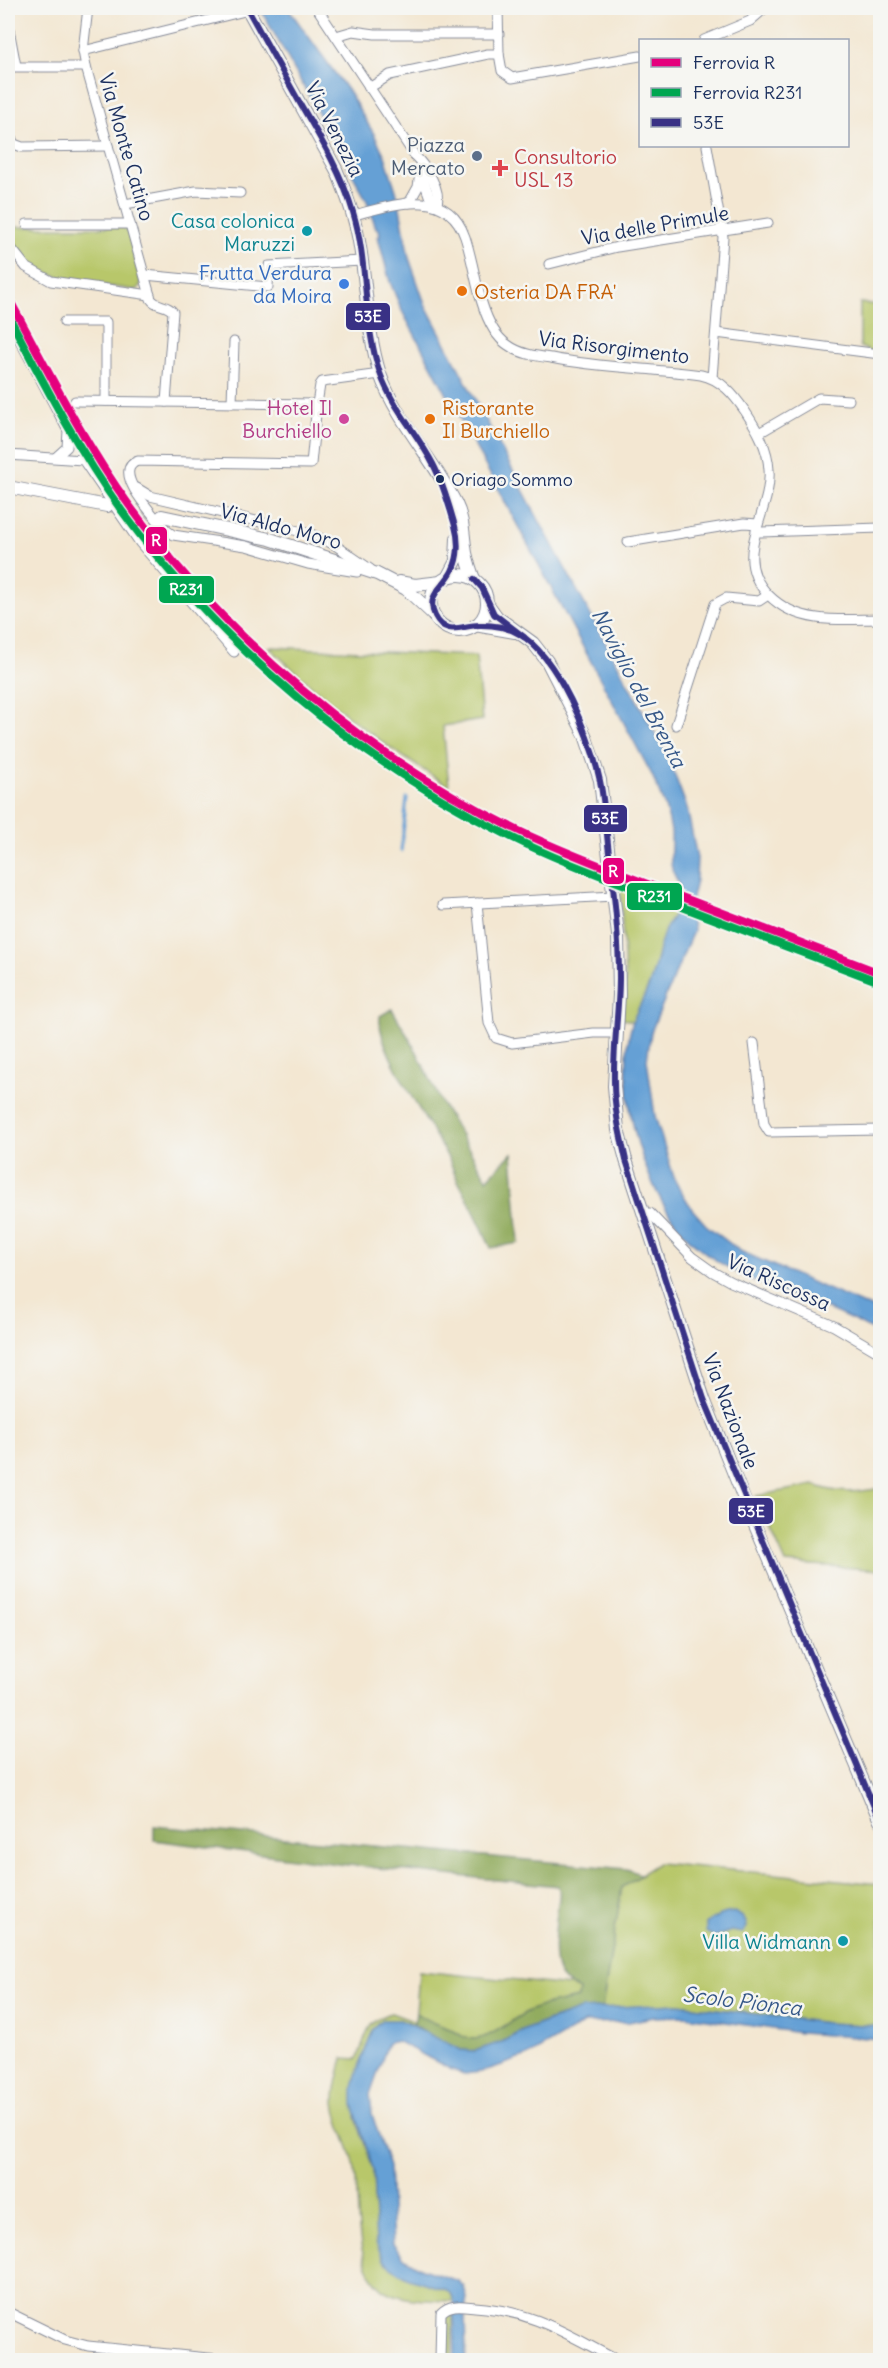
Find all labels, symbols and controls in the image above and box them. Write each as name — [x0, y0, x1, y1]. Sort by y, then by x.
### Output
legend — [639, 39, 849, 147]
text: Ferrovia R — [693, 51, 775, 74]
street label: Via Monte Catino — [94, 70, 160, 224]
street label: Via Venezia — [300, 77, 370, 181]
text: Ferrovia R231 — [693, 81, 802, 104]
text: 53E — [693, 111, 724, 134]
place label: Piazza Mercato — [391, 132, 465, 180]
place label: Consultorio USL 13 — [514, 144, 617, 192]
marker: Piazza Mercato — [470, 149, 484, 163]
marker: Consultorio USL 13 — [491, 159, 509, 177]
street label: Via delle Primule — [579, 200, 731, 250]
place label: Casa colonica Maruzzi — [171, 208, 295, 256]
marker: Casa colonica Maruzzi — [300, 224, 314, 238]
place label: Frutta Verdura da Moira — [199, 260, 332, 308]
marker: Frutta Verdura da Moira — [337, 277, 351, 291]
place label: Osteria DA FRA' — [474, 279, 616, 304]
marker: Osteria DA FRA' — [455, 284, 469, 298]
line badge: 53E — [345, 302, 391, 331]
text: 53E — [354, 306, 382, 326]
street label: Via Risorgimento — [537, 325, 691, 369]
place label: Hotel Il Burchiello — [242, 395, 332, 443]
place label: Ristorante Il Burchiello — [442, 395, 550, 443]
marker: Hotel Il Burchiello — [337, 412, 351, 426]
marker: Ristorante Il Burchiello — [423, 412, 437, 426]
place label: Oriago Sommo — [451, 468, 573, 491]
marker: Oriago Sommo — [434, 473, 446, 485]
street label: Via Aldo Moro — [218, 498, 344, 554]
line badge: R — [145, 526, 168, 555]
text: R — [151, 530, 162, 550]
line badge: R231 — [158, 575, 215, 604]
text: R231 — [169, 579, 203, 599]
water label: Naviglio del Brenta — [586, 604, 693, 773]
line badge: 53E — [583, 804, 628, 833]
text: 53E — [591, 808, 619, 828]
line badge: R — [602, 857, 625, 885]
text: R — [608, 861, 619, 881]
line badge: R231 — [626, 882, 683, 911]
text: R231 — [637, 886, 671, 906]
street label: Via Riscossa — [724, 1248, 834, 1316]
street label: Via Nazionale — [698, 1350, 764, 1472]
line badge: 53E — [728, 1497, 774, 1525]
text: 53E — [737, 1501, 765, 1521]
place label: Villa Widmann — [702, 1929, 831, 1954]
marker: Villa Widmann — [836, 1934, 850, 1948]
water label: Scolo Pionca — [681, 1980, 804, 2022]

